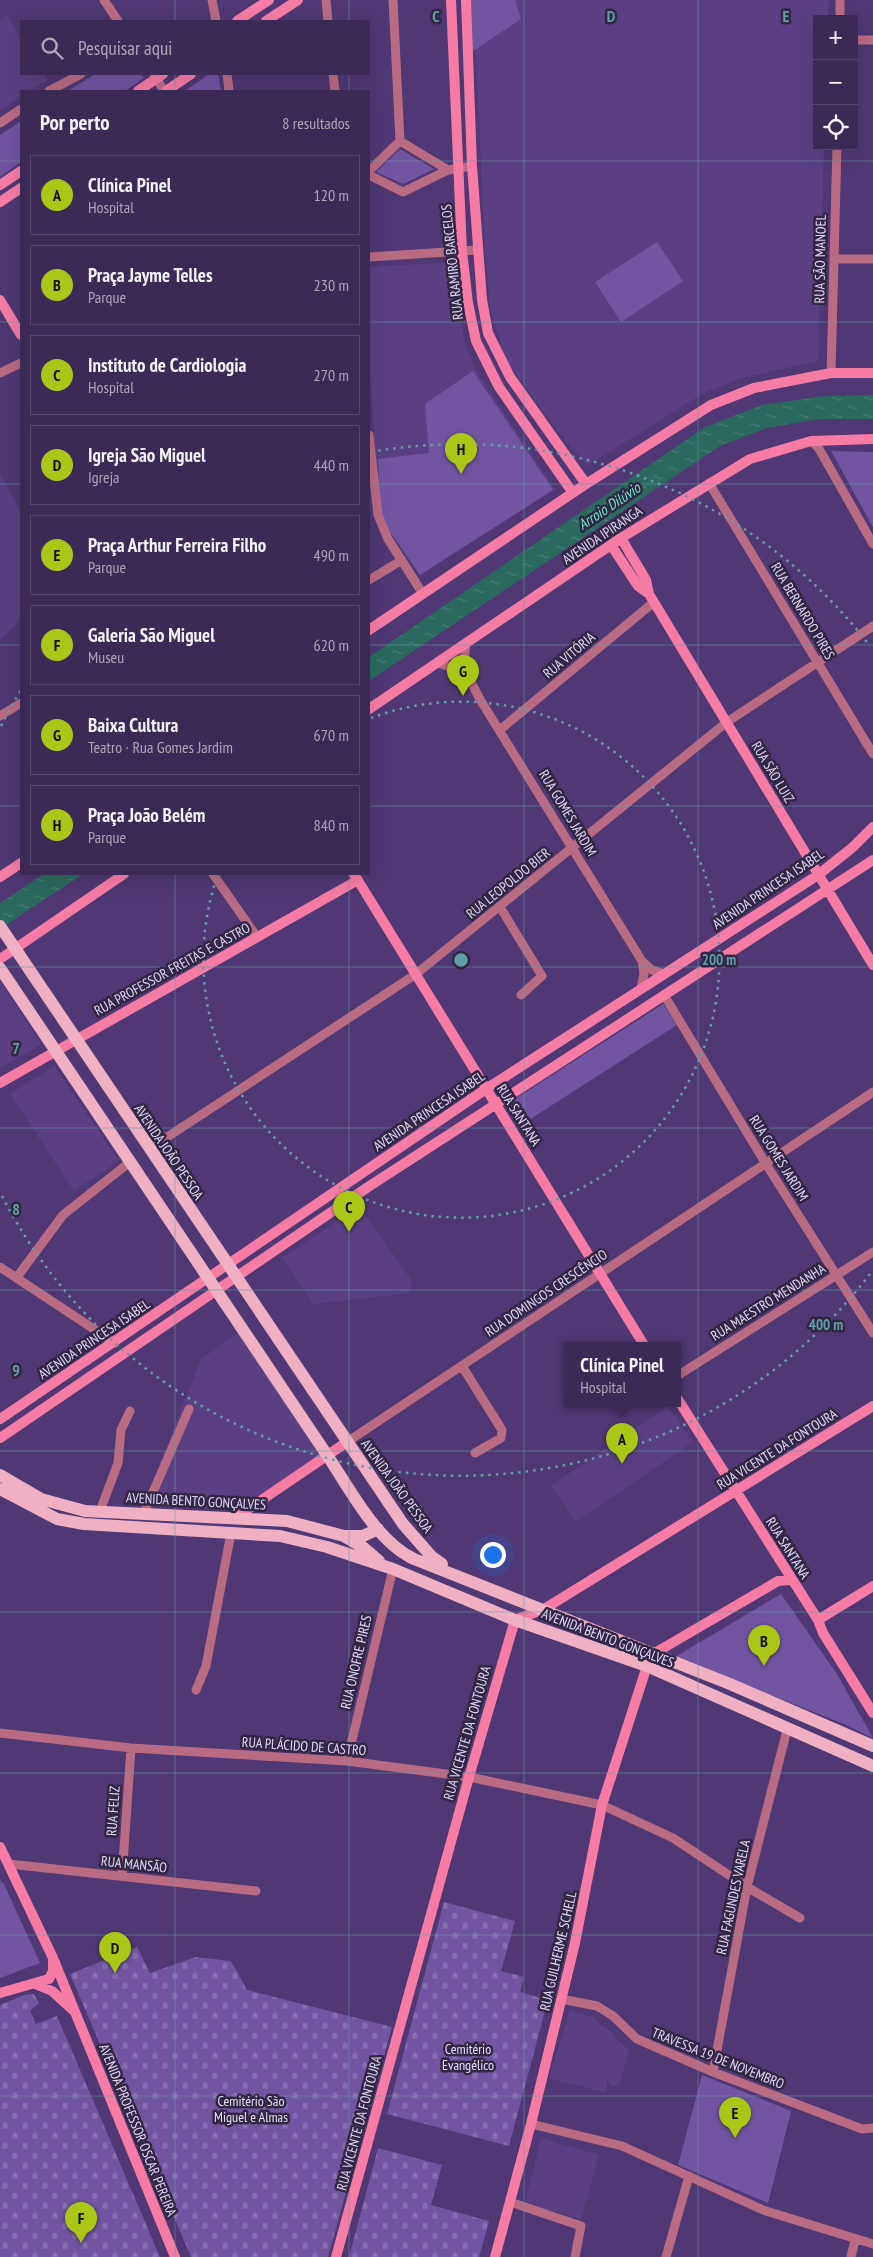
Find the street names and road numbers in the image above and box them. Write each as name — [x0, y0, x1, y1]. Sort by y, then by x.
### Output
street label: RUA RAMIRO BARCELOS — [437, 203, 467, 321]
street label: RUA SÃO MANOEL — [810, 214, 830, 304]
street label: AVENIDA IPIRANGA — [559, 501, 646, 568]
street label: RUA BERNARDO PIRES — [767, 559, 839, 663]
street label: RUA VITÓRIA — [539, 628, 599, 682]
street label: RUA SÃO LUIZ — [748, 738, 798, 806]
street label: RUA GOMES JARDIM — [535, 766, 601, 860]
street label: RUA LEOPOLDO BIER — [462, 843, 554, 922]
street label: AVENIDA PRINCESA ISABEL — [709, 845, 828, 933]
street label: RUA PROFESSOR FREITAS E CASTRO — [91, 918, 253, 1019]
street label: AVENIDA PRINCESA ISABEL — [370, 1067, 489, 1155]
street label: RUA SANTANA — [493, 1081, 545, 1150]
street label: AVENIDA JOÃO PESSOA — [130, 1101, 208, 1204]
street label: RUA GOMES JARDIM — [745, 1112, 813, 1204]
street label: RUA DOMINGOS CRESCÊNCIO — [481, 1245, 611, 1341]
street label: RUA MAESTRO MENDANHA — [707, 1259, 829, 1345]
street label: AVENIDA PRINCESA ISABEL — [35, 1295, 154, 1383]
street label: RUA VICENTE DA FONTOURA — [713, 1404, 841, 1493]
street label: AVENIDA JOÃO PESSOA — [357, 1436, 437, 1537]
street label: AVENIDA BENTO GONÇALVES — [126, 1488, 266, 1514]
street label: RUA SANTANA — [762, 1514, 814, 1583]
street label: AVENIDA BENTO GONÇALVES — [539, 1605, 677, 1671]
street label: RUA ONOFRE PIRES — [336, 1613, 376, 1711]
street label: RUA VICENTE DA FONTOURA — [439, 1664, 495, 1802]
street label: RUA PLÁCIDO DE CASTRO — [241, 1733, 367, 1759]
street label: RUA FELIZ — [102, 1785, 124, 1837]
street label: RUA FAGUNDES VARELA — [712, 1838, 754, 1956]
street label: RUA MANSÃO — [100, 1852, 168, 1876]
street label: RUA GUILHERME SCHELL — [536, 1889, 581, 2012]
street label: TRAVESSA 19 DE NOVEMBRO — [649, 2023, 787, 2093]
street label: AVENIDA PROFESSOR OSCAR PEREIRA — [95, 2041, 181, 2219]
street label: RUA VICENTE DA FONTOURA — [332, 2053, 386, 2192]

